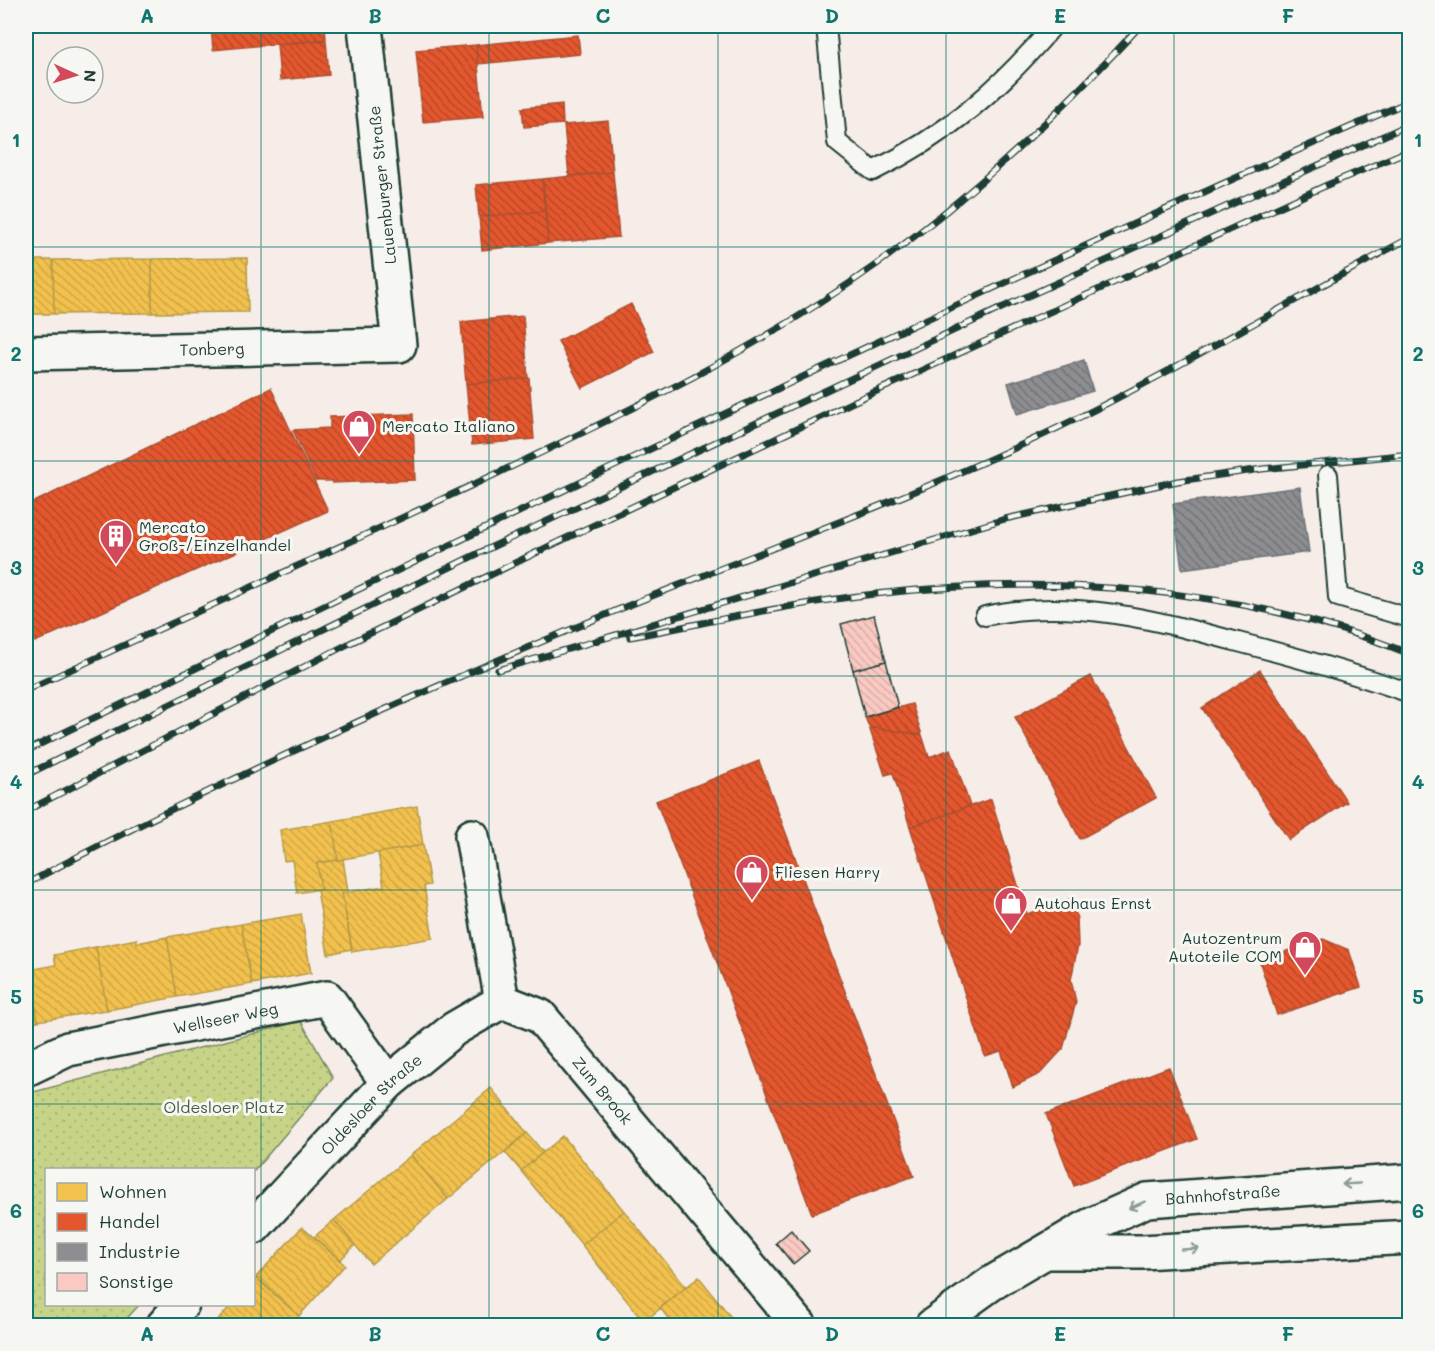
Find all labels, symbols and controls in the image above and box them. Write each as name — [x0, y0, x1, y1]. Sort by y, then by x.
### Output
text: A — [140, 2, 154, 28]
text: B — [368, 2, 382, 28]
text: C — [596, 2, 611, 28]
text: D — [825, 2, 839, 28]
text: E — [1054, 2, 1066, 28]
text: F — [1282, 2, 1295, 28]
north arrow — [45, 45, 105, 105]
text: N — [80, 69, 101, 83]
street label: Lauenburger Straße — [363, 105, 400, 265]
text: 1 — [12, 126, 20, 152]
text: 1 — [1414, 126, 1422, 152]
street label: Tonberg — [179, 337, 245, 360]
text: 2 — [10, 340, 22, 366]
text: 2 — [1412, 340, 1424, 366]
shop icon: Mercato Italiano — [341, 408, 377, 455]
place label: Mercato Italiano — [382, 415, 515, 436]
place label: Mercato Groß-/Einzelhandel — [139, 516, 291, 555]
building icon: Mercato Groß-/Einzelhandel — [98, 518, 134, 565]
text: 3 — [10, 554, 22, 580]
text: 3 — [1412, 554, 1424, 580]
text: 4 — [10, 768, 23, 794]
text: 4 — [1412, 768, 1425, 794]
shop icon: Fliesen Harry — [734, 854, 770, 901]
place label: Fliesen Harry — [775, 861, 880, 882]
shop icon: Autohaus Ernst — [993, 885, 1029, 932]
place label: Autohaus Ernst — [1034, 892, 1152, 913]
place label: Autozentrum Autoteile COM — [1168, 927, 1282, 966]
shop icon: Autozentrum Autoteile COM — [1287, 929, 1323, 976]
text: 5 — [10, 983, 22, 1009]
text: 5 — [1412, 983, 1424, 1009]
street label: Wellseer Weg — [171, 997, 279, 1038]
street label: Oldesloer Straße — [316, 1049, 426, 1159]
street label: Zum Brook — [568, 1052, 637, 1129]
park label: Oldesloer Platz — [164, 1096, 284, 1117]
legend — [45, 1168, 255, 1306]
one-way arrow — [1342, 1178, 1362, 1189]
text: Wohnen — [99, 1179, 167, 1203]
street label: Bahnhofstraße — [1165, 1179, 1281, 1209]
text: 6 — [10, 1197, 22, 1223]
text: 6 — [1412, 1197, 1424, 1223]
one-way arrow — [1128, 1199, 1146, 1211]
text: Handel — [99, 1209, 160, 1233]
text: Industrie — [99, 1239, 180, 1263]
one-way arrow — [1180, 1243, 1200, 1254]
text: Sonstige — [99, 1269, 174, 1293]
text: A — [140, 1320, 154, 1346]
text: B — [368, 1320, 382, 1346]
text: C — [596, 1320, 611, 1346]
text: D — [825, 1320, 839, 1346]
text: E — [1054, 1320, 1066, 1346]
text: F — [1282, 1320, 1295, 1346]

